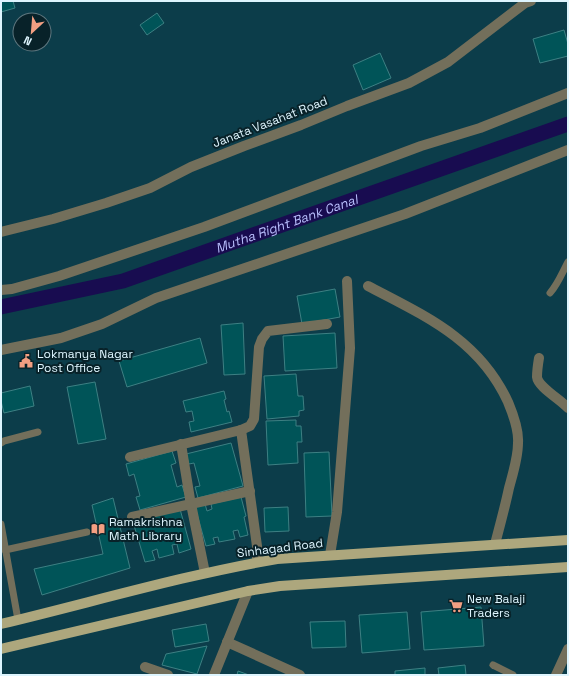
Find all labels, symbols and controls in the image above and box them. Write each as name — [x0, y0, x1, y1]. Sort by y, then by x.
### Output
north arrow — [12, 12, 52, 52]
text: N — [21, 33, 34, 49]
street label: Janata Vasahat Road — [210, 93, 330, 151]
water label: Mutha Right Bank Canal — [213, 190, 362, 256]
place label: Lokmanya Nagar Post Office — [37, 346, 133, 376]
public building icon: Lokmanya Nagar Post Office — [18, 353, 34, 369]
place label: Ramakrishna Math Library — [109, 514, 183, 544]
library icon: Ramakrishna Math Library — [90, 521, 106, 537]
street label: Sinhagad Road — [236, 535, 324, 561]
place label: New Balaji Traders — [467, 591, 525, 621]
supermarket icon: New Balaji Traders — [448, 598, 464, 614]

